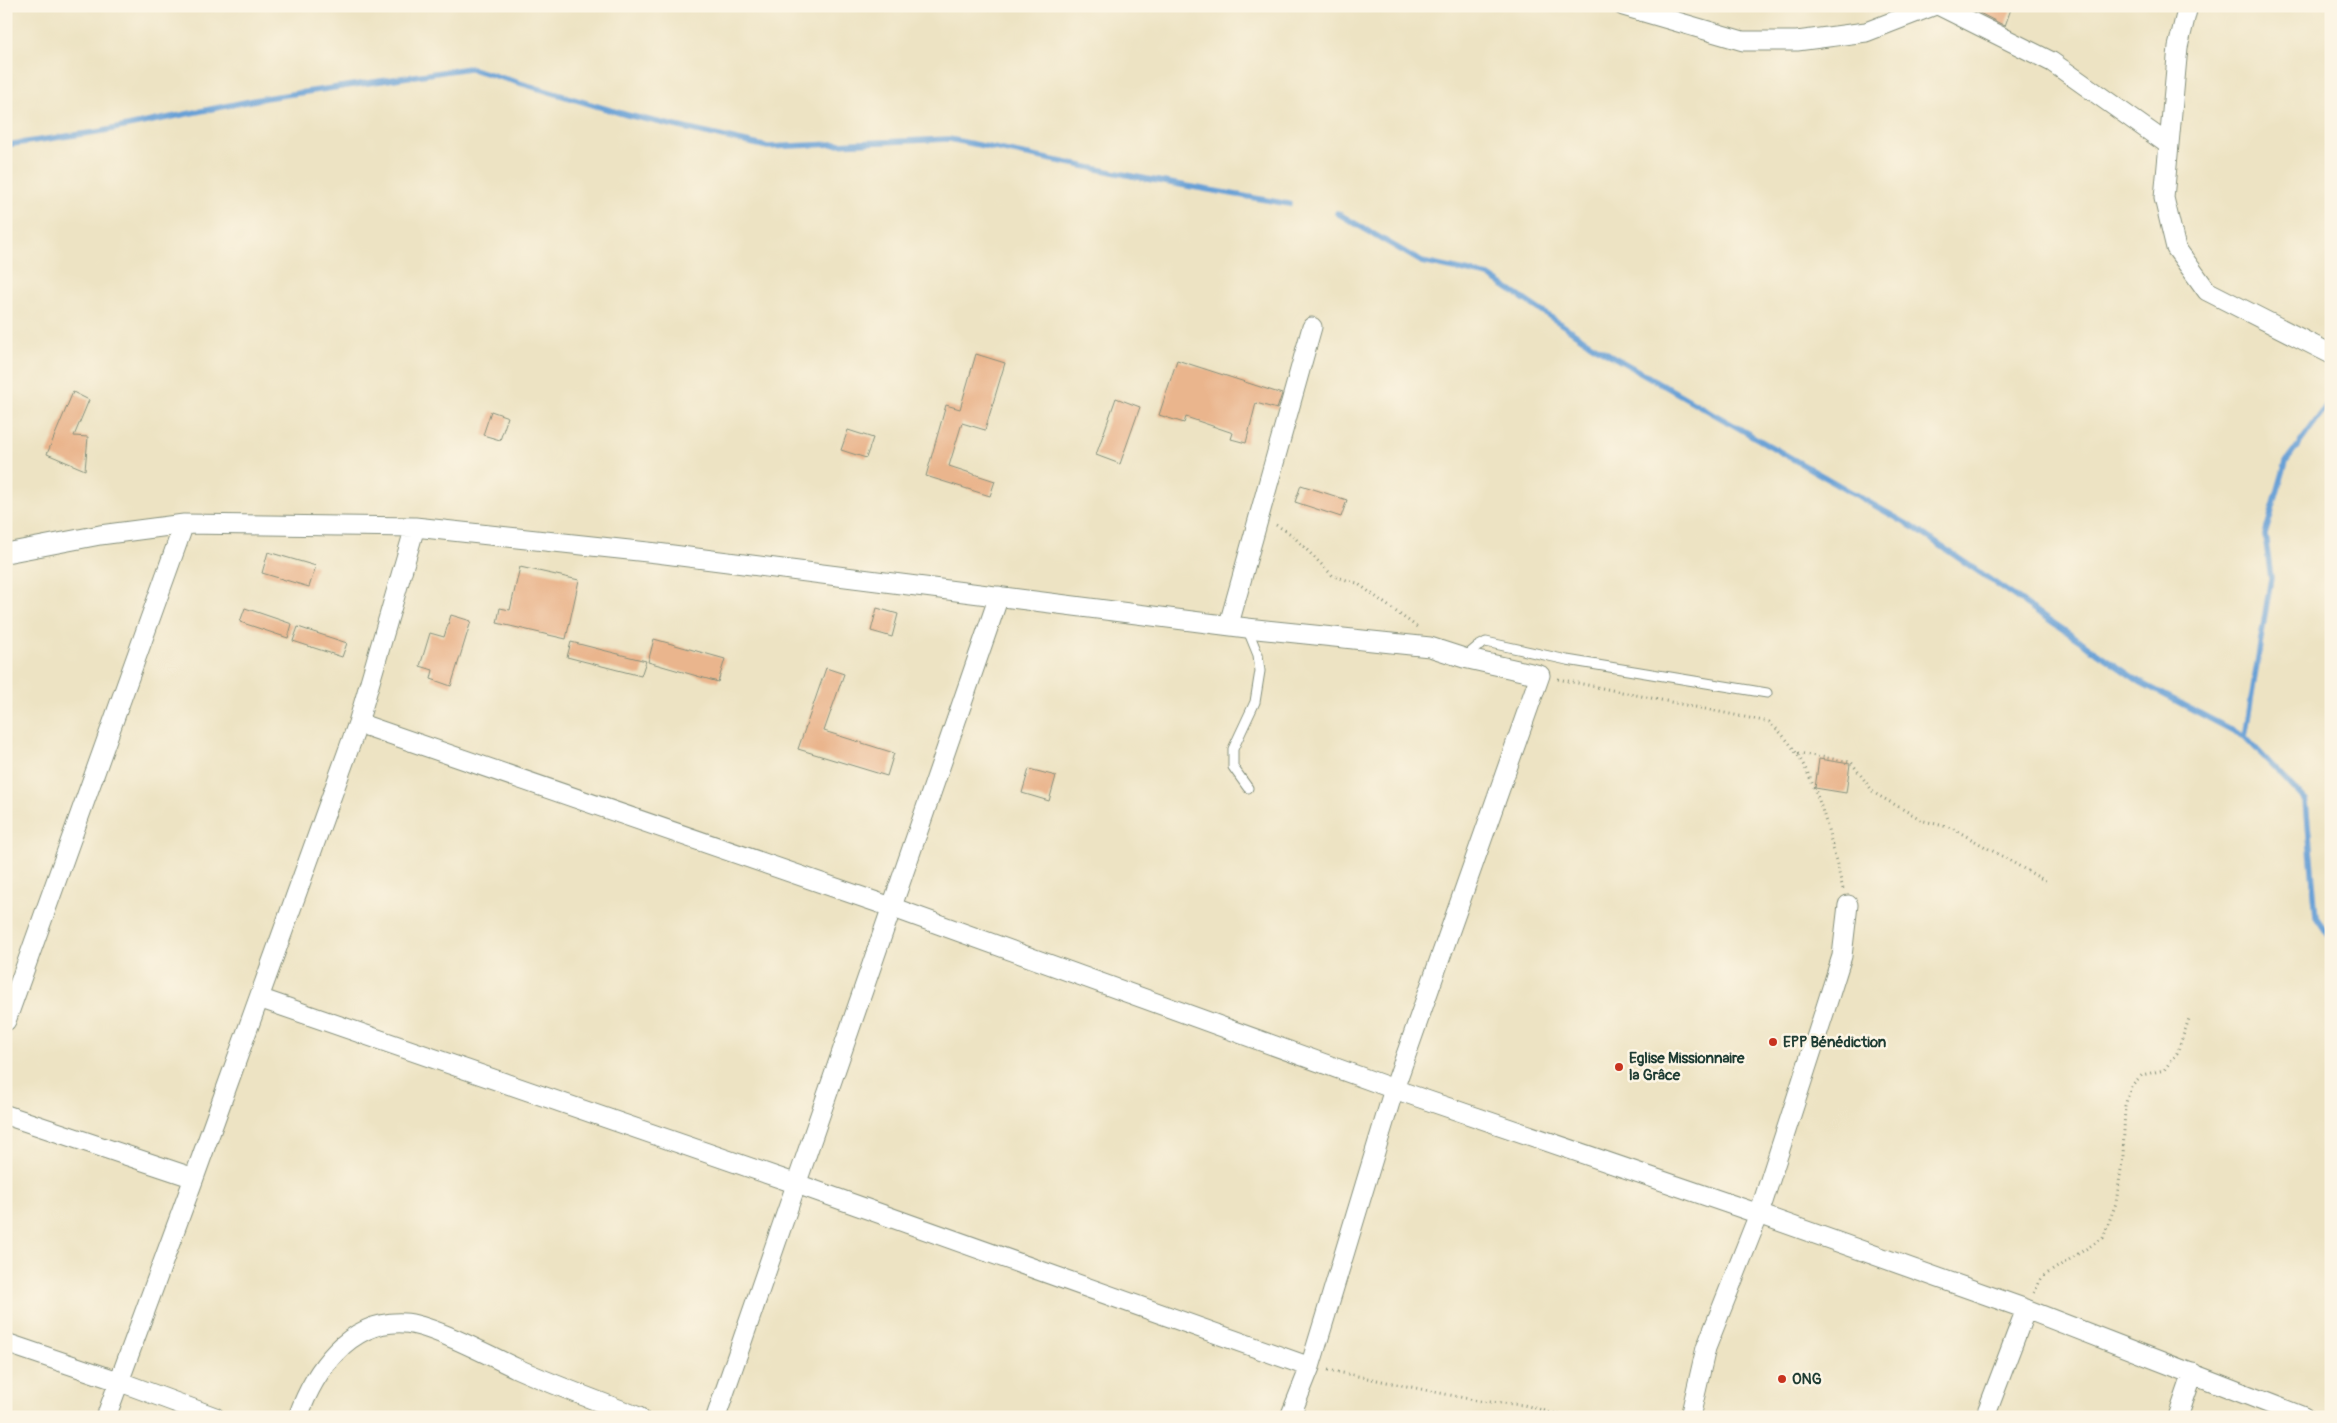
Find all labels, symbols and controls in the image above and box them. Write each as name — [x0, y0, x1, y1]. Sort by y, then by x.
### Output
place label: EPP Bénédiction — [1783, 1033, 1887, 1052]
marker: EPP Bénédiction — [1767, 1036, 1779, 1048]
place label: Eglise Missionnaire la Grâce — [1629, 1049, 1745, 1085]
marker: Eglise Missionnaire la Grâce — [1613, 1061, 1625, 1073]
place label: ONG — [1792, 1370, 1822, 1389]
marker: ONG — [1776, 1373, 1788, 1385]

